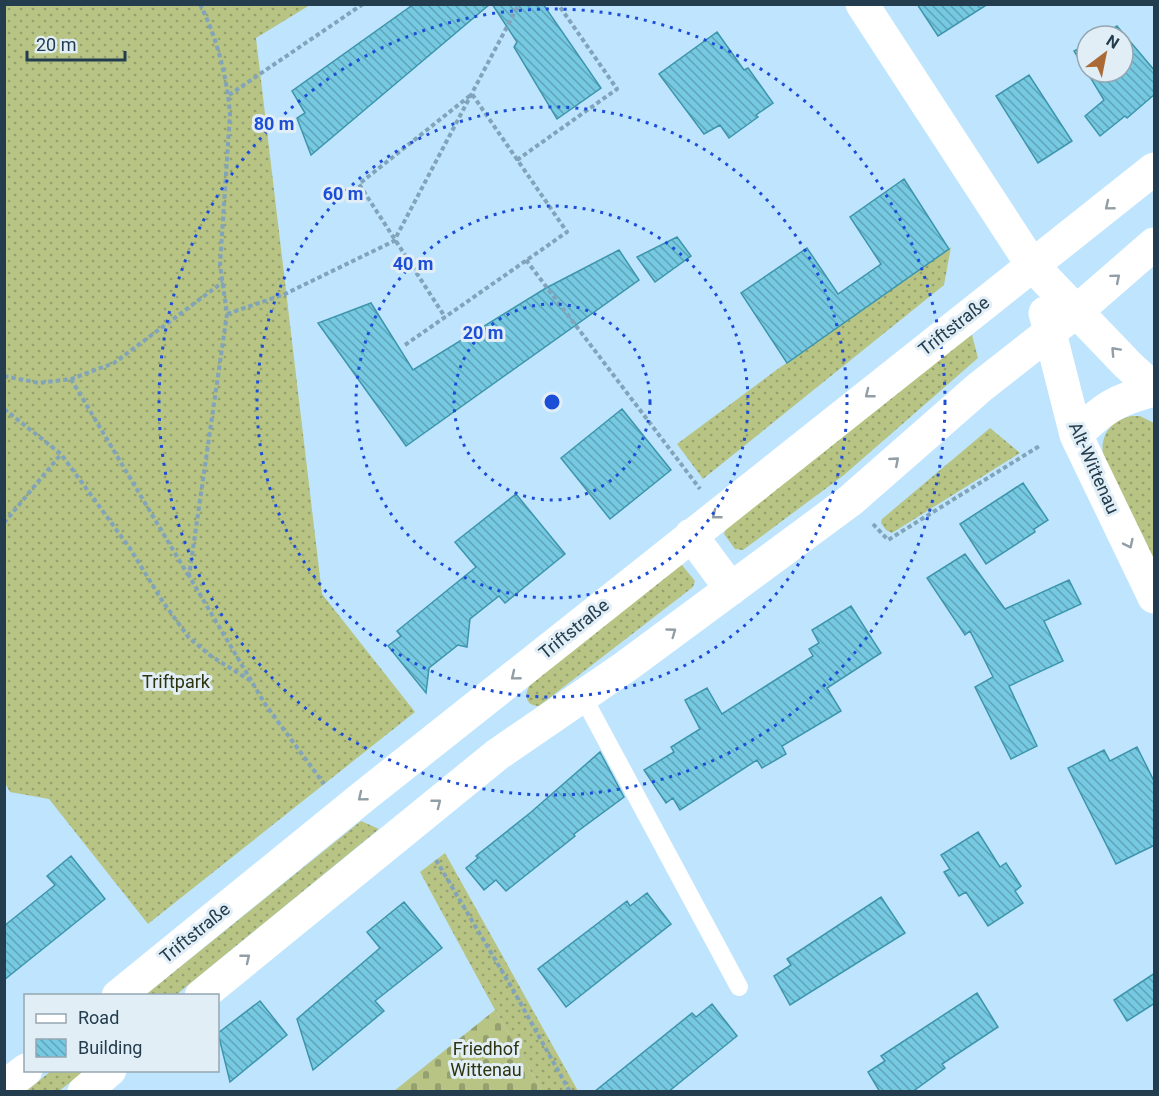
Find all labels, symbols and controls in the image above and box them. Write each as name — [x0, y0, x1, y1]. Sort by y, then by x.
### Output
scale bar — [27, 24, 124, 62]
north arrow — [1075, 24, 1135, 84]
text: N — [1103, 31, 1123, 53]
text: 20 m — [36, 34, 76, 55]
text: 80 m — [254, 113, 294, 134]
text: 60 m — [323, 183, 363, 204]
one-way arrow — [1105, 198, 1116, 209]
text: 40 m — [393, 253, 433, 274]
one-way arrow — [1109, 274, 1120, 285]
street label: Triftstraße — [914, 292, 993, 360]
text: 20 m — [463, 322, 503, 343]
one-way arrow — [1111, 347, 1122, 358]
one-way arrow — [865, 386, 876, 397]
centre of rings — [542, 392, 562, 412]
street label: Alt-Wittenau — [1065, 419, 1124, 517]
one-way arrow — [888, 457, 899, 468]
one-way arrow — [712, 507, 723, 518]
one-way arrow — [1121, 537, 1133, 548]
street label: Triftstraße — [535, 594, 613, 663]
one-way arrow — [666, 628, 677, 639]
one-way arrow — [511, 669, 522, 680]
park label: Triftpark — [142, 671, 211, 692]
one-way arrow — [358, 790, 369, 801]
one-way arrow — [430, 800, 441, 811]
street label: Triftstraße — [156, 898, 234, 967]
one-way arrow — [239, 955, 250, 966]
legend — [24, 994, 219, 1072]
text: Road — [78, 1007, 119, 1028]
text: Building — [78, 1037, 142, 1058]
park label: Friedhof Wittenau — [450, 1038, 522, 1080]

